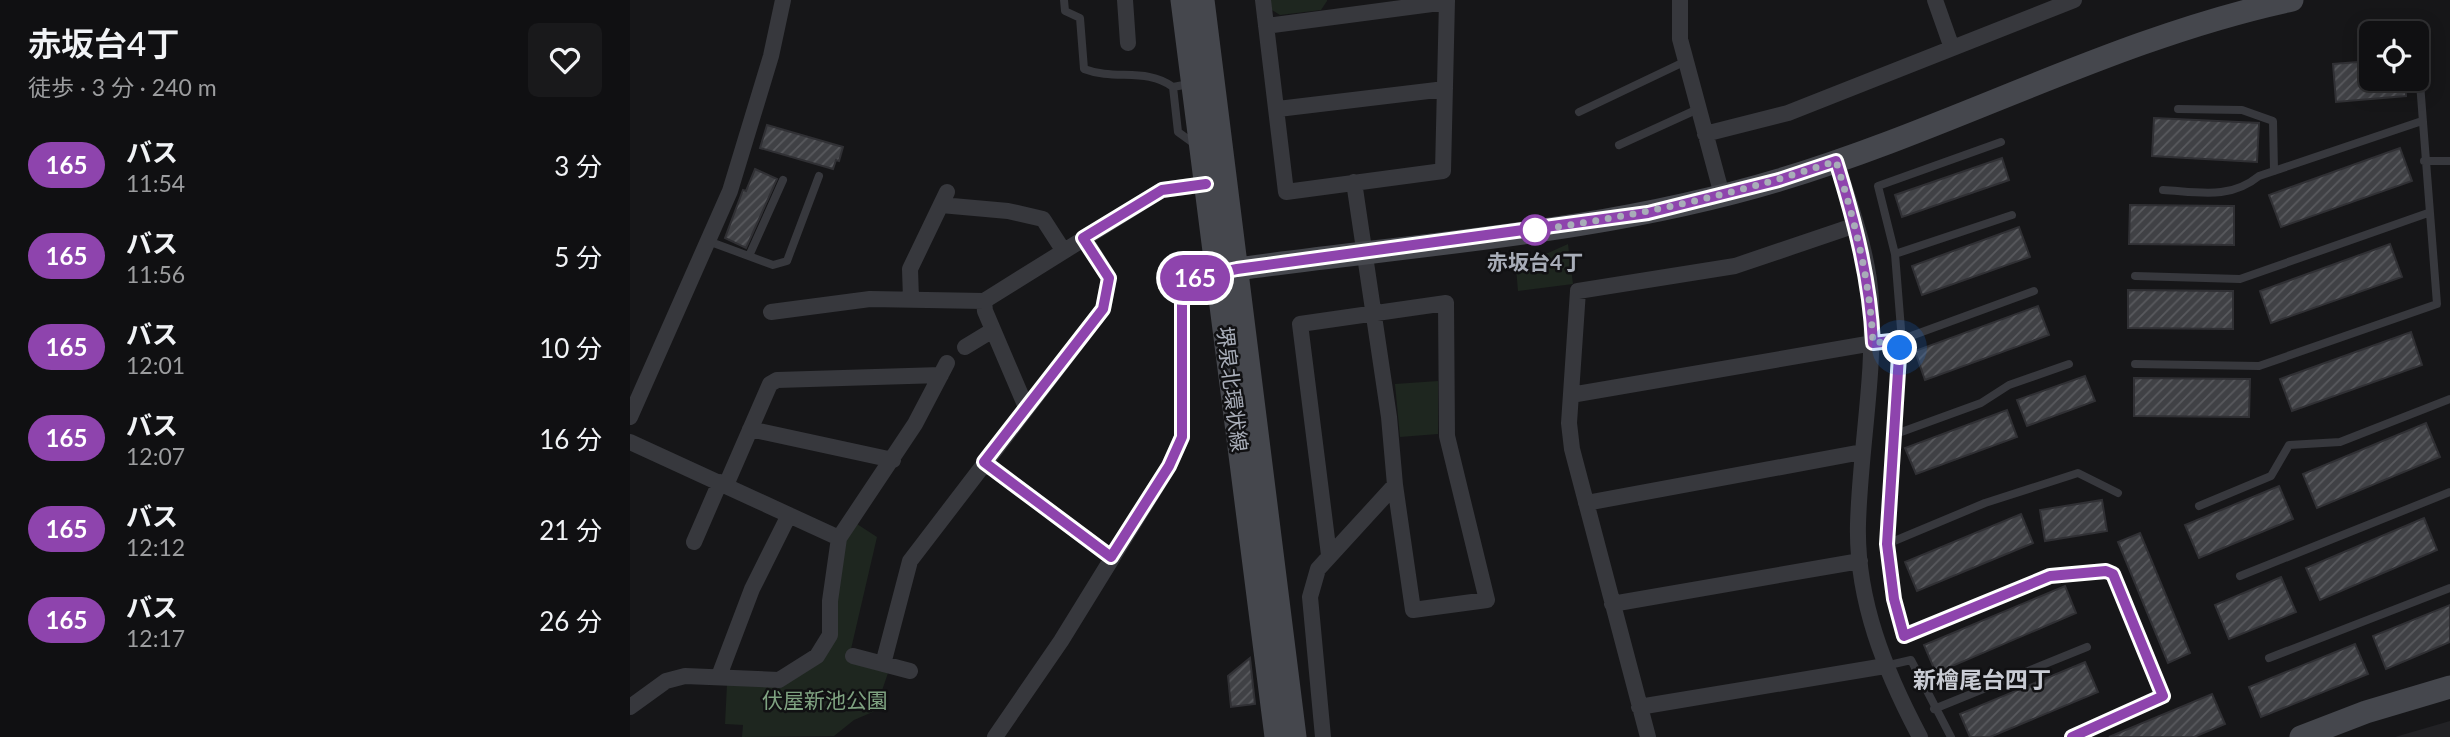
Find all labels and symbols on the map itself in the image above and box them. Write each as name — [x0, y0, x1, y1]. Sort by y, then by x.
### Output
marker: 赤坂台4丁 — [1520, 215, 1550, 245]
place label: 赤坂台4丁 — [1487, 249, 1583, 274]
line badge: 165 — [1155, 255, 1235, 301]
street label: 堺泉北環状線 — [1213, 325, 1253, 453]
your location — [1882, 330, 1917, 365]
district label: 新檜尾台四丁 — [1913, 665, 2051, 693]
park label: 伏屋新池公園 — [762, 687, 888, 712]

